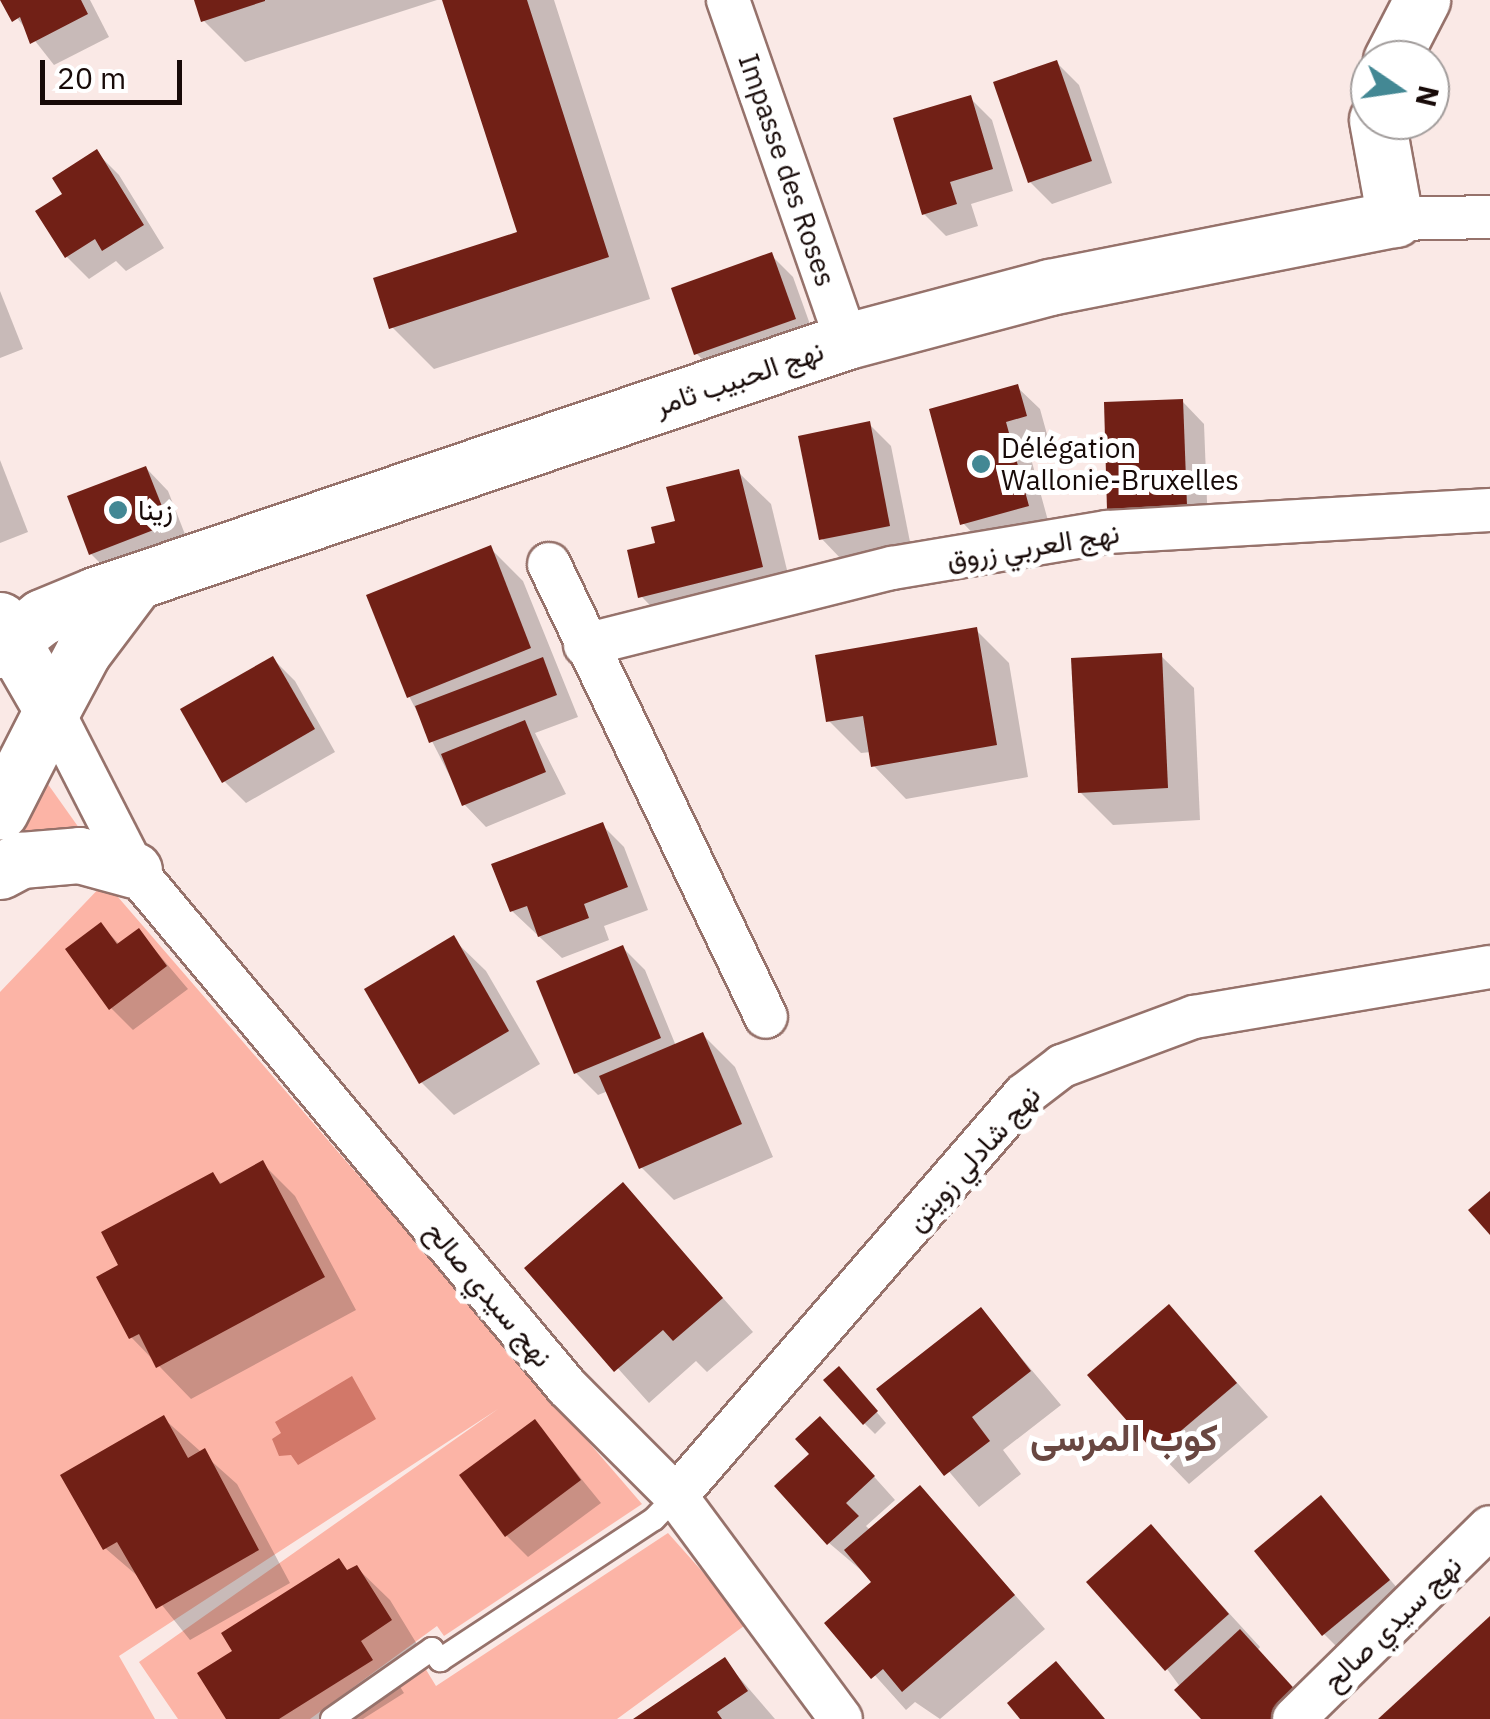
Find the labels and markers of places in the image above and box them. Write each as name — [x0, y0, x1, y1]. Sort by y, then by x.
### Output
place label: Délégation Wallonie-Bruxelles — [1001, 431, 1239, 497]
marker: Délégation Wallonie-Bruxelles — [970, 453, 992, 475]
place label: زينا — [138, 493, 173, 527]
marker: زينا — [107, 499, 129, 521]

